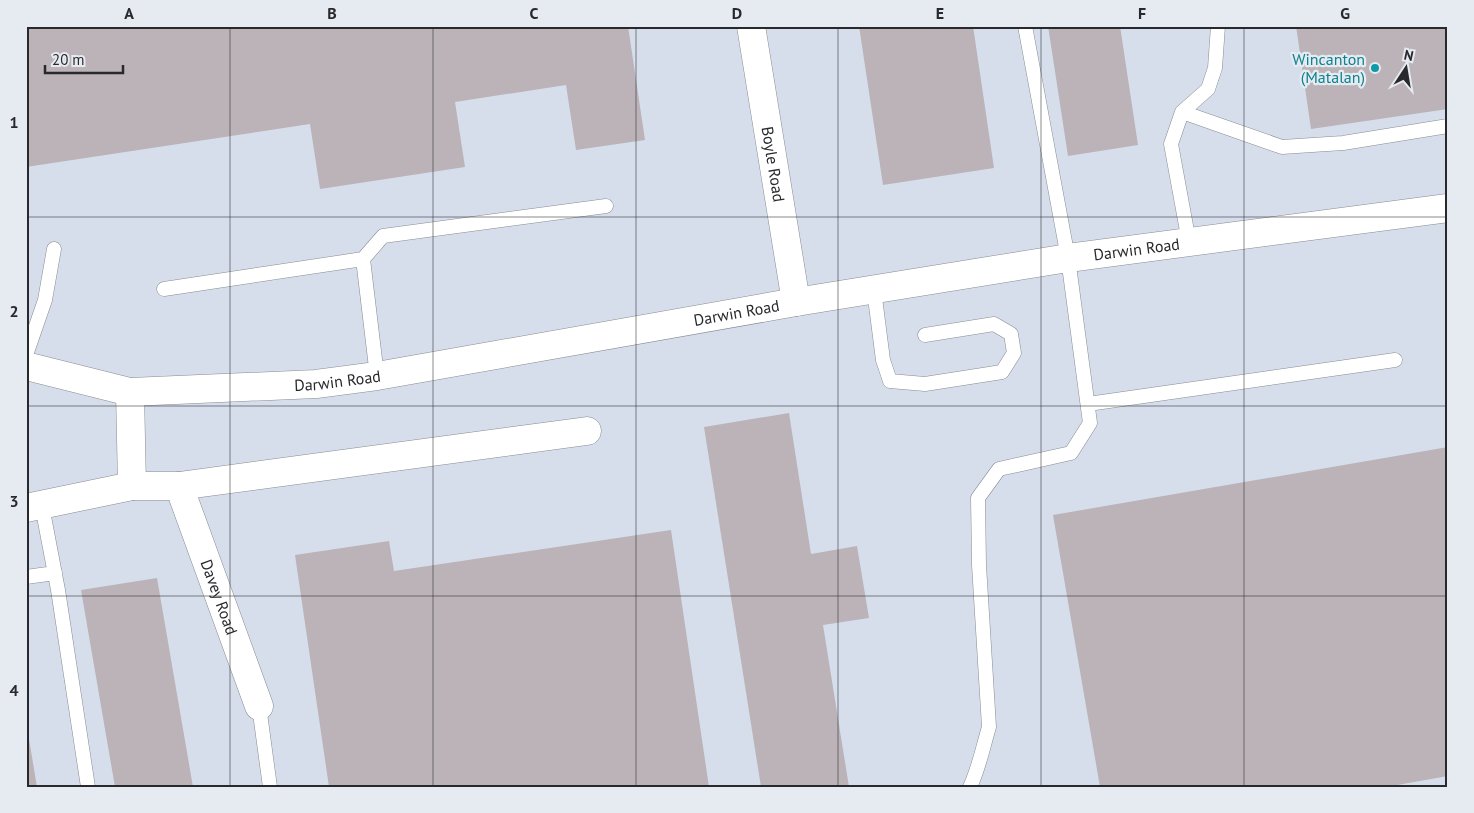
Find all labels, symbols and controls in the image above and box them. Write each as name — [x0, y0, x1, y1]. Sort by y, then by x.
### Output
text: A — [124, 3, 134, 23]
text: B — [327, 3, 337, 23]
text: C — [530, 3, 539, 23]
text: D — [732, 3, 742, 23]
text: E — [936, 3, 944, 23]
text: F — [1138, 3, 1146, 23]
text: G — [1340, 3, 1350, 23]
scale bar — [45, 42, 122, 74]
north arrow — [1382, 42, 1432, 92]
text: N — [1402, 46, 1415, 65]
place label: Wincanton (Matalan) — [1292, 49, 1365, 87]
text: 20 m — [52, 50, 85, 69]
marker: Wincanton (Matalan) — [1369, 62, 1381, 74]
text: 1 — [9, 112, 19, 132]
street label: Boyle Road — [758, 125, 790, 203]
street label: Darwin Road — [1092, 233, 1181, 265]
street label: Darwin Road — [692, 295, 781, 330]
text: 2 — [9, 301, 19, 321]
street label: Darwin Road — [294, 366, 382, 395]
text: 3 — [9, 491, 19, 511]
street label: Davey Road — [196, 556, 242, 637]
text: 4 — [9, 680, 19, 700]

